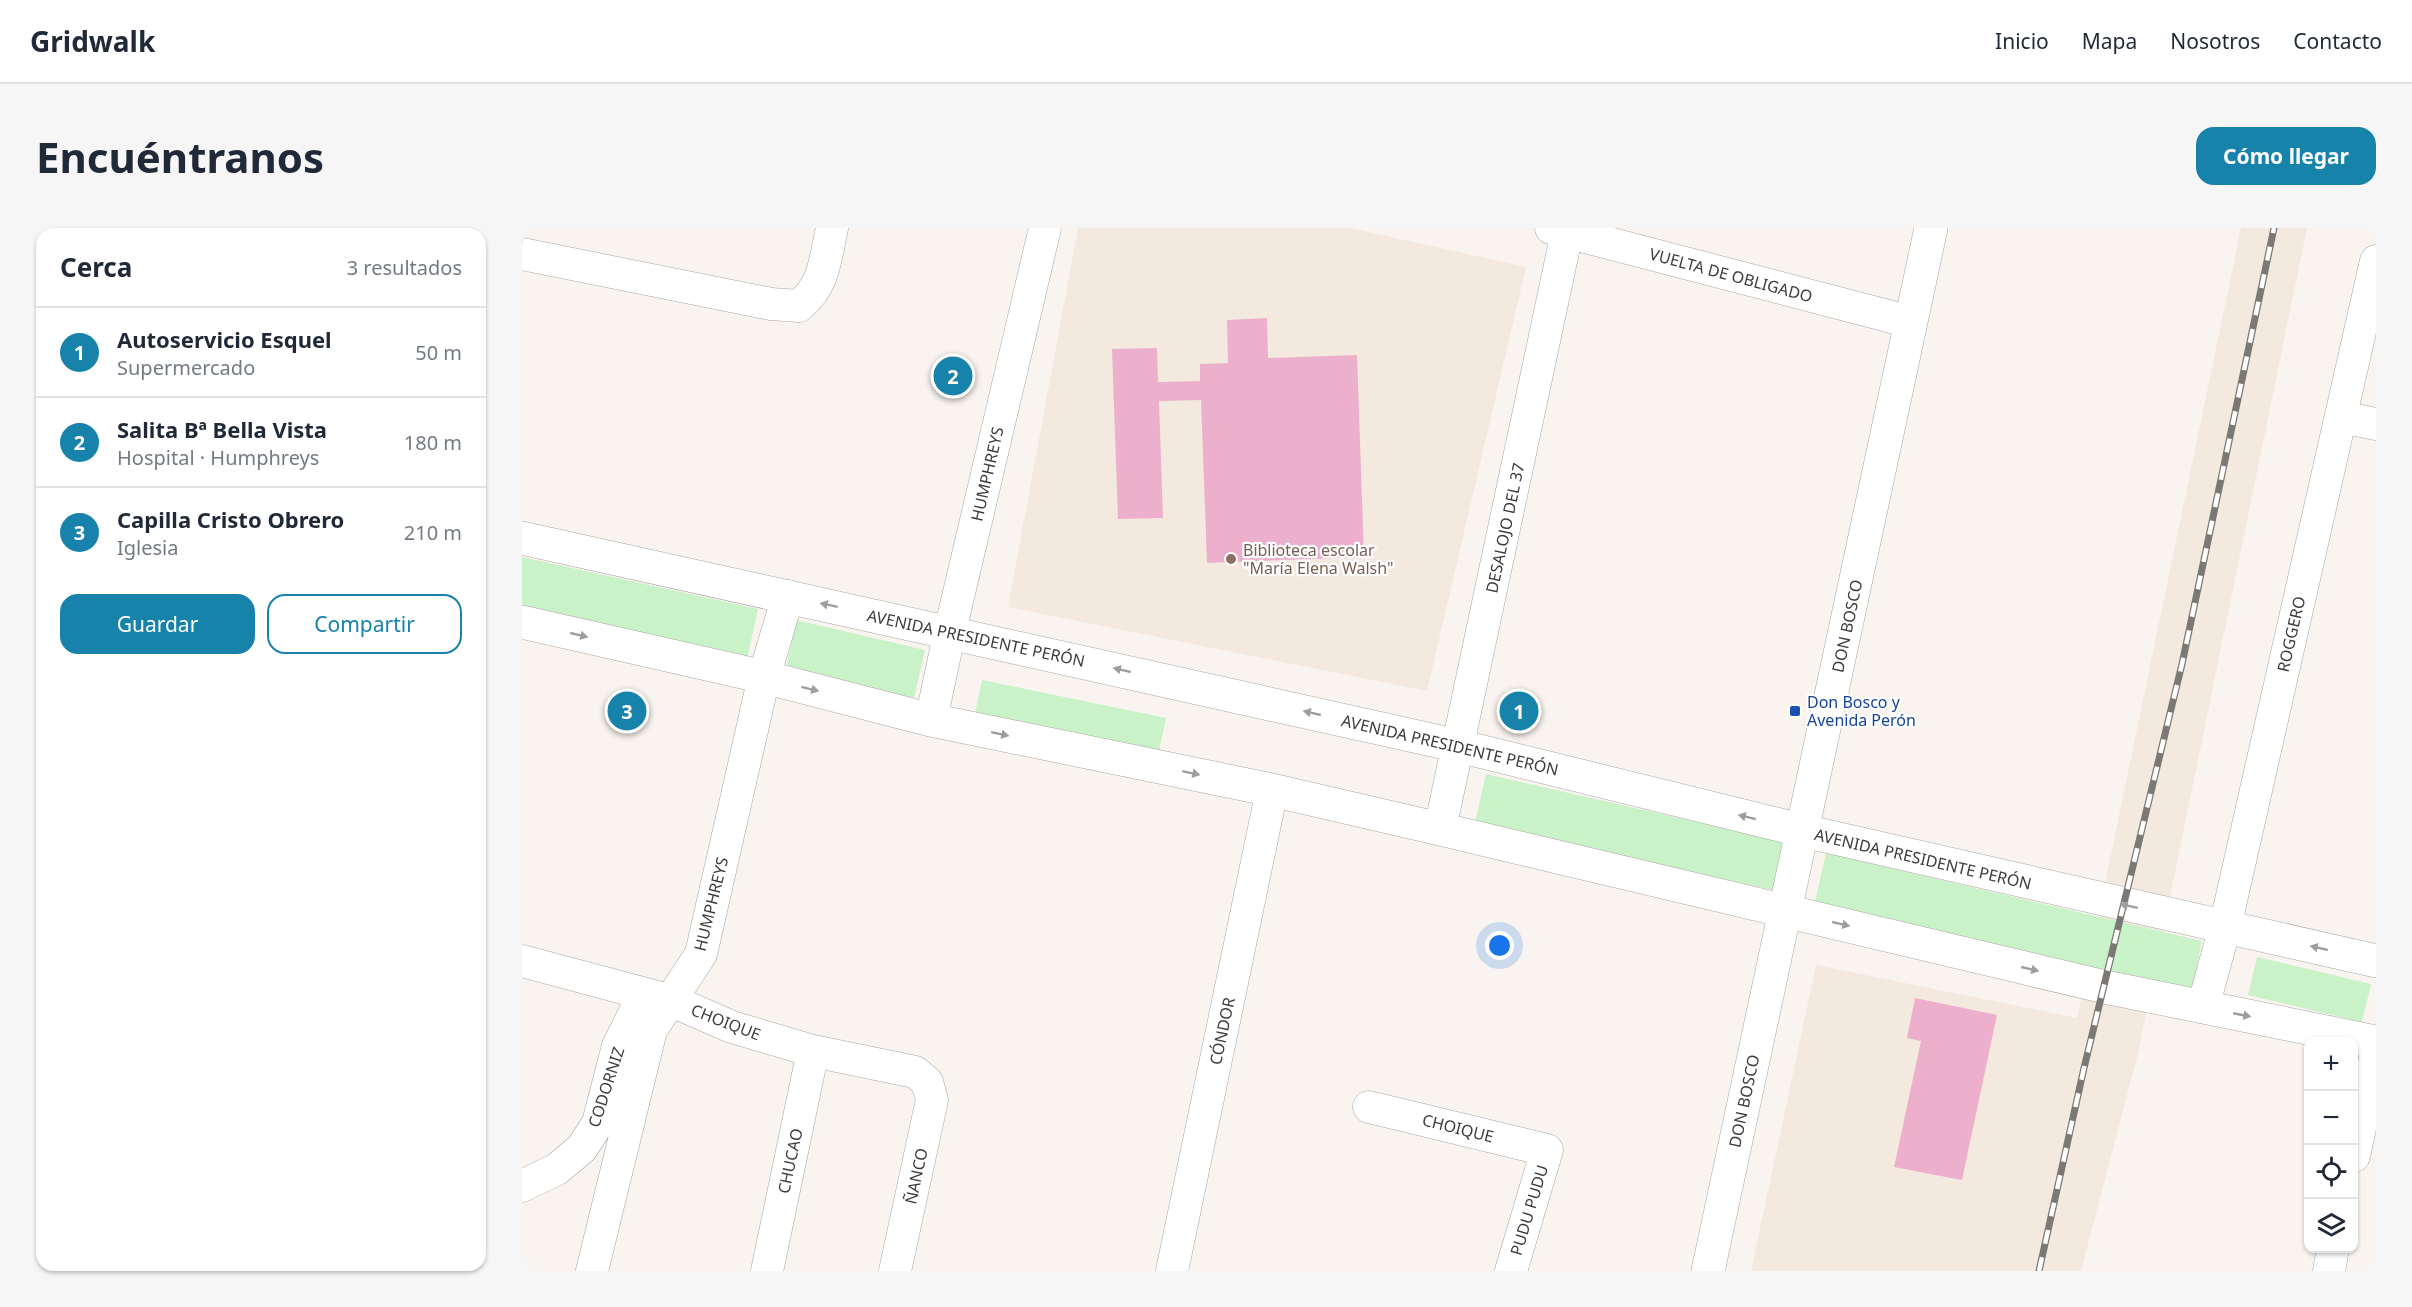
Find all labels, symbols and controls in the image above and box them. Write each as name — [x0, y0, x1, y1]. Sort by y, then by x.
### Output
text: Gridwalk — [30, 22, 155, 60]
text: Inicio — [1995, 27, 2049, 55]
text: Mapa — [2082, 27, 2137, 55]
text: Nosotros — [2170, 27, 2260, 55]
text: Contacto — [2293, 27, 2382, 55]
button: Cómo llegar — [2196, 127, 2376, 185]
text: Encuéntranos — [36, 128, 324, 185]
street label: VUELTA DE OBLIGADO — [1647, 243, 1815, 307]
text: Cerca — [60, 249, 132, 285]
text: 3 resultados — [347, 254, 462, 281]
text: Autoservicio Esquel — [117, 324, 332, 354]
text: 1 — [74, 339, 85, 366]
text: 50 m — [415, 339, 462, 366]
text: Supermercado — [117, 354, 255, 381]
pin: 2 — [934, 354, 972, 398]
text: Salita Bª Bella Vista — [117, 414, 327, 444]
street label: HUMPHREYS — [965, 424, 1009, 523]
text: 2 — [74, 429, 85, 456]
text: 180 m — [404, 429, 462, 456]
text: Hospital · Humphreys — [117, 444, 319, 471]
street label: DESALOJO DEL 37 — [1480, 461, 1530, 595]
text: Capilla Cristo Obrero — [117, 504, 344, 534]
text: 3 — [74, 519, 85, 546]
text: 210 m — [404, 519, 462, 546]
text: Iglesia — [117, 534, 178, 561]
place label: Biblioteca escolar "María Elena Walsh" — [1243, 539, 1394, 579]
marker: Biblioteca escolar "María Elena Walsh" — [1224, 552, 1238, 566]
street label: DON BOSCO — [1826, 578, 1868, 674]
button: Guardar — [60, 594, 255, 654]
button: Compartir — [267, 594, 462, 654]
street label: ROGGERO — [2272, 594, 2310, 674]
one-way arrow — [819, 600, 838, 609]
street label: AVENIDA PRESIDENTE PERÓN — [865, 604, 1087, 672]
one-way arrow — [570, 631, 588, 641]
one-way arrow — [1112, 665, 1131, 674]
one-way arrow — [801, 685, 819, 695]
pin: 3 — [608, 688, 646, 734]
pin: 1 — [1500, 688, 1538, 734]
place label: Don Bosco y Avenida Perón — [1807, 691, 1916, 731]
marker: Don Bosco y Avenida Perón — [1788, 704, 1802, 718]
one-way arrow — [1303, 707, 1322, 717]
street label: AVENIDA PRESIDENTE PERÓN — [1339, 709, 1561, 781]
one-way arrow — [990, 730, 1009, 739]
one-way arrow — [1181, 769, 1200, 779]
one-way arrow — [1738, 812, 1756, 822]
street label: AVENIDA PRESIDENTE PERÓN — [1812, 823, 2034, 895]
street label: HUMPHREYS — [689, 854, 733, 953]
one-way arrow — [2119, 901, 2138, 910]
one-way arrow — [1832, 919, 1850, 929]
your location — [1485, 931, 1514, 960]
one-way arrow — [2310, 943, 2328, 953]
one-way arrow — [2021, 965, 2040, 975]
street label: CÓNDOR — [1204, 995, 1240, 1067]
street label: CHOIQUE — [688, 999, 764, 1045]
one-way arrow — [2232, 1011, 2251, 1020]
map controls — [2304, 1037, 2358, 1253]
button: + — [2304, 1037, 2358, 1091]
street label: CODORNIZ — [583, 1044, 629, 1130]
street label: DON BOSCO — [1723, 1053, 1765, 1149]
button: − — [2304, 1091, 2358, 1145]
street label: CHOIQUE — [1420, 1108, 1496, 1148]
street label: CHUCAO — [772, 1126, 808, 1196]
button: locate — [2304, 1145, 2358, 1199]
street label: ÑANCO — [899, 1146, 933, 1206]
street label: PUDU PUDU — [1505, 1162, 1553, 1258]
button: layers — [2304, 1199, 2358, 1253]

